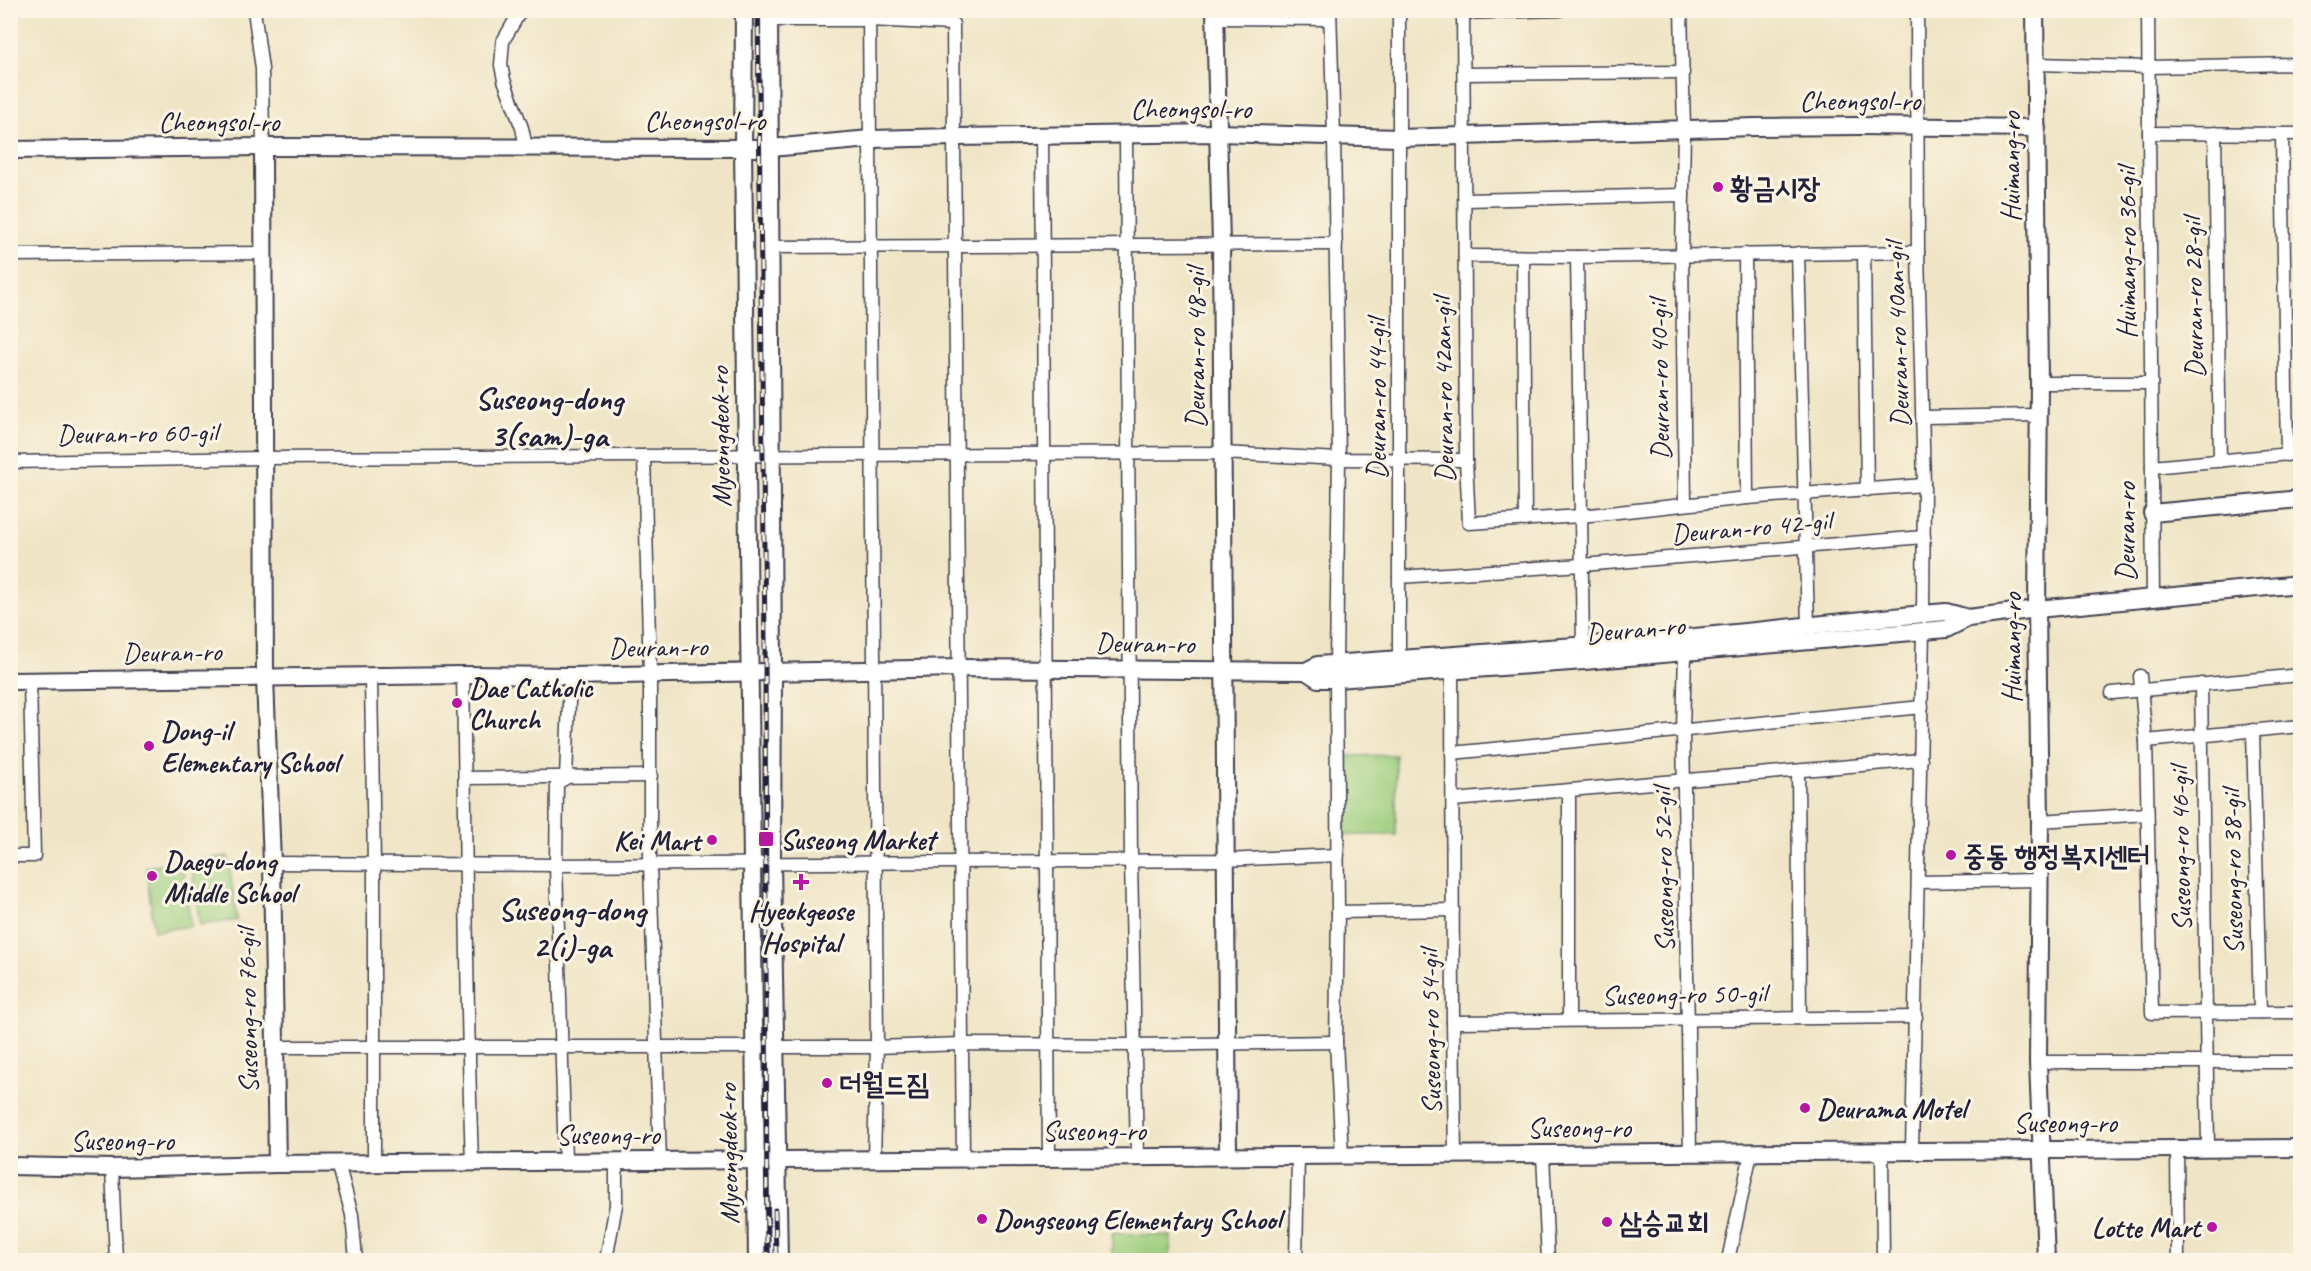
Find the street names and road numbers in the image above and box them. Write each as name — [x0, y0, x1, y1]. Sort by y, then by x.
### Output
street label: Cheongsol-ro — [1800, 83, 1923, 118]
street label: Cheongsol-ro — [1131, 91, 1254, 126]
street label: Cheongsol-ro — [645, 103, 768, 138]
street label: Cheongsol-ro — [159, 104, 282, 139]
street label: Huimang-ro — [1993, 110, 2028, 222]
street label: Huimang-ro 36-gil — [2109, 162, 2144, 339]
street label: Deuran-ro 28-gil — [2174, 212, 2212, 379]
street label: Deuran-ro 40an-gil — [1876, 237, 1918, 428]
street label: Deuran-ro 48-gil — [1178, 262, 1213, 428]
street label: Deuran-ro 42an-gil — [1424, 292, 1462, 483]
street label: Deuran-ro 40-gil — [1640, 294, 1678, 461]
street label: Deuran-ro 44-gil — [1359, 313, 1394, 479]
street label: Myeongdeok-ro — [701, 364, 739, 508]
street label: Deuran-ro 60-gil — [56, 414, 223, 452]
street label: Deuran-ro — [2108, 480, 2143, 582]
street label: Deuran-ro 42-gil — [1670, 502, 1838, 551]
street label: Huimang-ro — [1994, 591, 2029, 703]
street label: Deuran-ro — [1584, 607, 1688, 651]
street label: Deuran-ro — [1095, 625, 1197, 661]
street label: Deuran-ro — [608, 629, 710, 665]
street label: Deuran-ro — [122, 634, 224, 670]
street label: Suseong-ro 46-gil — [2161, 761, 2199, 932]
street label: Suseong-ro 52-gil — [1644, 782, 1682, 953]
street label: Suseong-ro 38-gil — [2213, 784, 2251, 955]
street label: Suseong-ro 76-gil — [228, 923, 266, 1094]
street label: Suseong-ro 54-gil — [1411, 944, 1449, 1115]
street label: Suseong-ro 50-gil — [1601, 975, 1772, 1013]
street label: Myeongdeok-ro — [709, 1081, 747, 1225]
street label: Suseong-ro — [2013, 1105, 2119, 1140]
street label: Suseong-ro — [1527, 1110, 1633, 1145]
street label: Suseong-ro — [1042, 1113, 1148, 1148]
street label: Suseong-ro — [556, 1117, 662, 1152]
street label: Suseong-ro — [70, 1123, 176, 1158]

